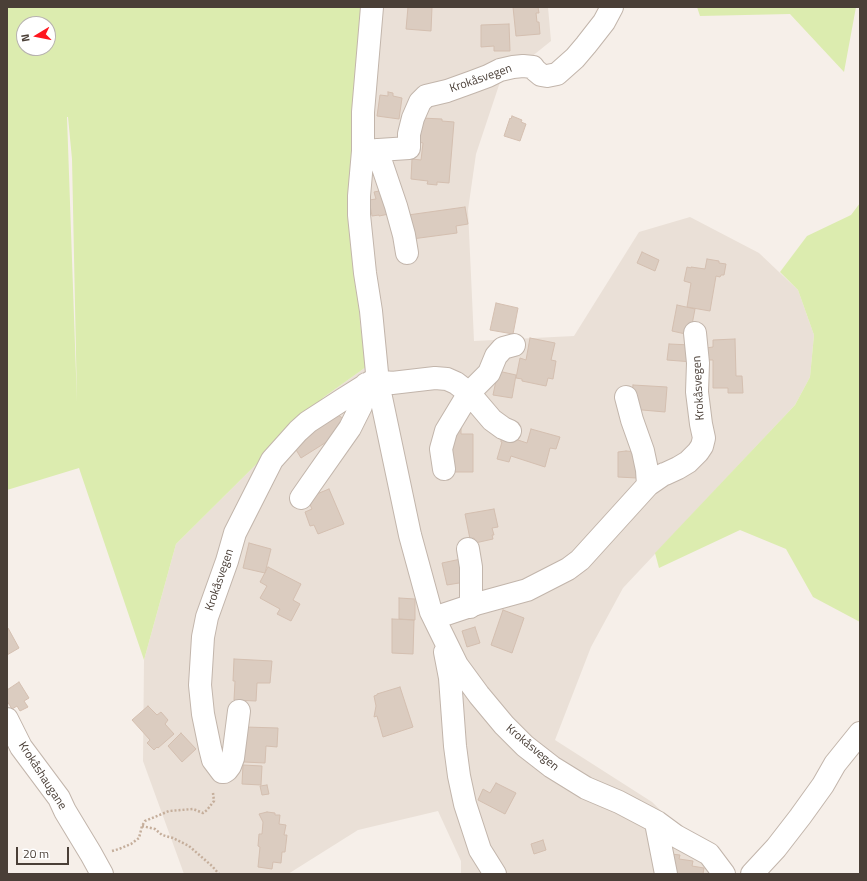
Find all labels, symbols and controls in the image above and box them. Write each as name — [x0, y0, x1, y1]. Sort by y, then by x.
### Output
north arrow — [16, 16, 56, 56]
text: N — [17, 33, 34, 43]
street label: Krokåsvegen — [448, 62, 514, 96]
street label: Krokåsvegen — [690, 355, 708, 421]
street label: Krokåsvegen — [203, 547, 237, 613]
street label: Krokåsvegen — [503, 722, 561, 774]
street label: Krokåshaugane — [15, 739, 69, 813]
scale bar — [18, 839, 71, 865]
text: 20 m — [23, 844, 49, 863]

